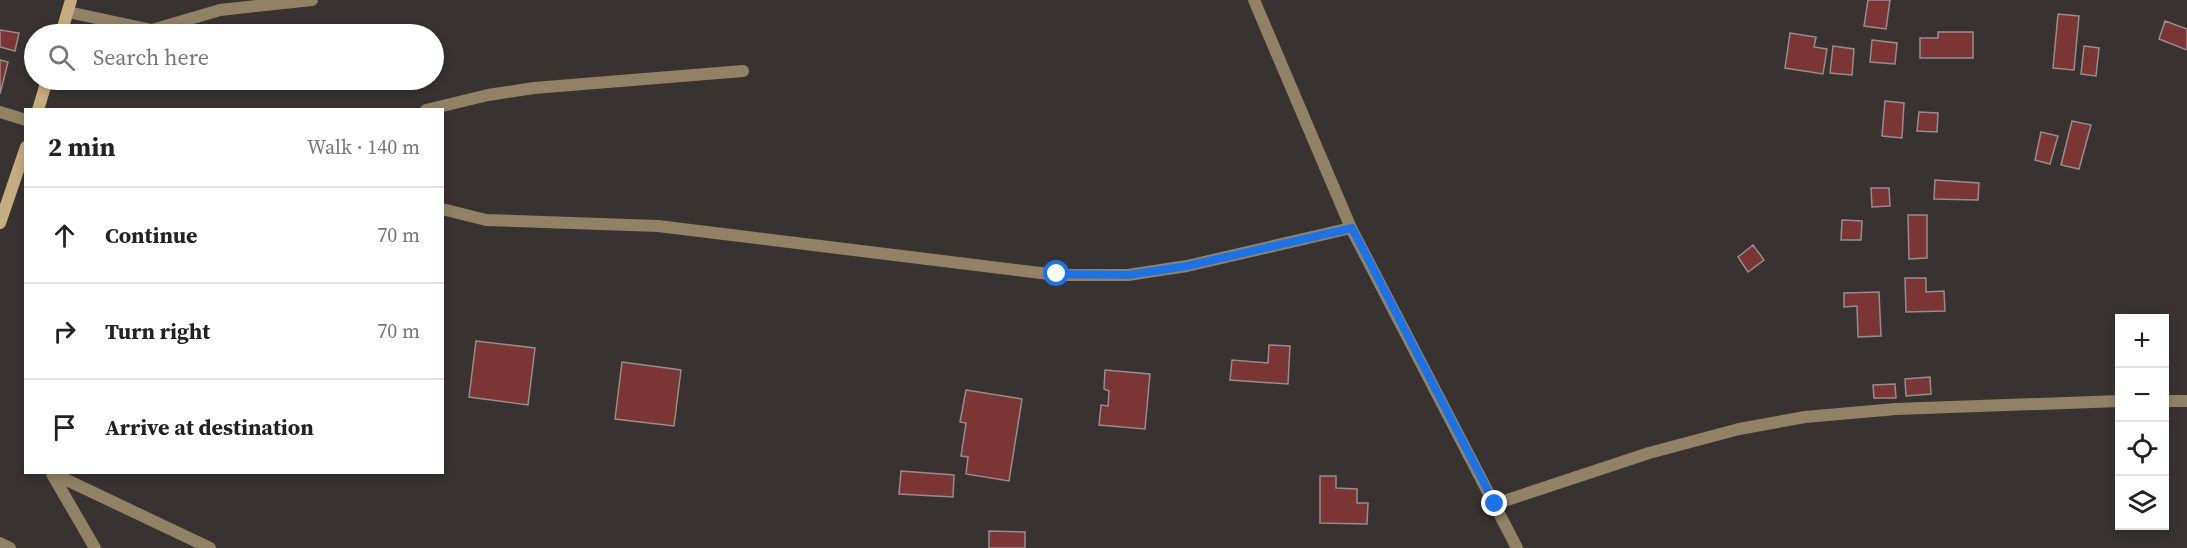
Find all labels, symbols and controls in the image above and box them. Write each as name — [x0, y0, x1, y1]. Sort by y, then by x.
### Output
search box — [24, 24, 444, 90]
icon: search — [45, 41, 78, 74]
text: Search here — [93, 42, 209, 72]
text: 2 min — [48, 129, 115, 165]
text: Walk · 140 m — [307, 133, 420, 161]
icon: ahead — [48, 219, 81, 252]
text: Continue — [105, 220, 198, 250]
text: 70 m — [377, 221, 420, 249]
route start — [1043, 260, 1069, 286]
map controls — [2115, 314, 2169, 530]
button: + — [2115, 314, 2169, 368]
icon: right — [48, 315, 81, 348]
text: Turn right — [105, 316, 210, 346]
text: 70 m — [377, 317, 420, 345]
button: − — [2115, 368, 2169, 422]
icon: arrive — [48, 411, 81, 444]
text: Arrive at destination — [105, 412, 314, 442]
button: locate — [2115, 422, 2169, 476]
button: layers — [2115, 476, 2169, 530]
route end — [1481, 490, 1507, 516]

